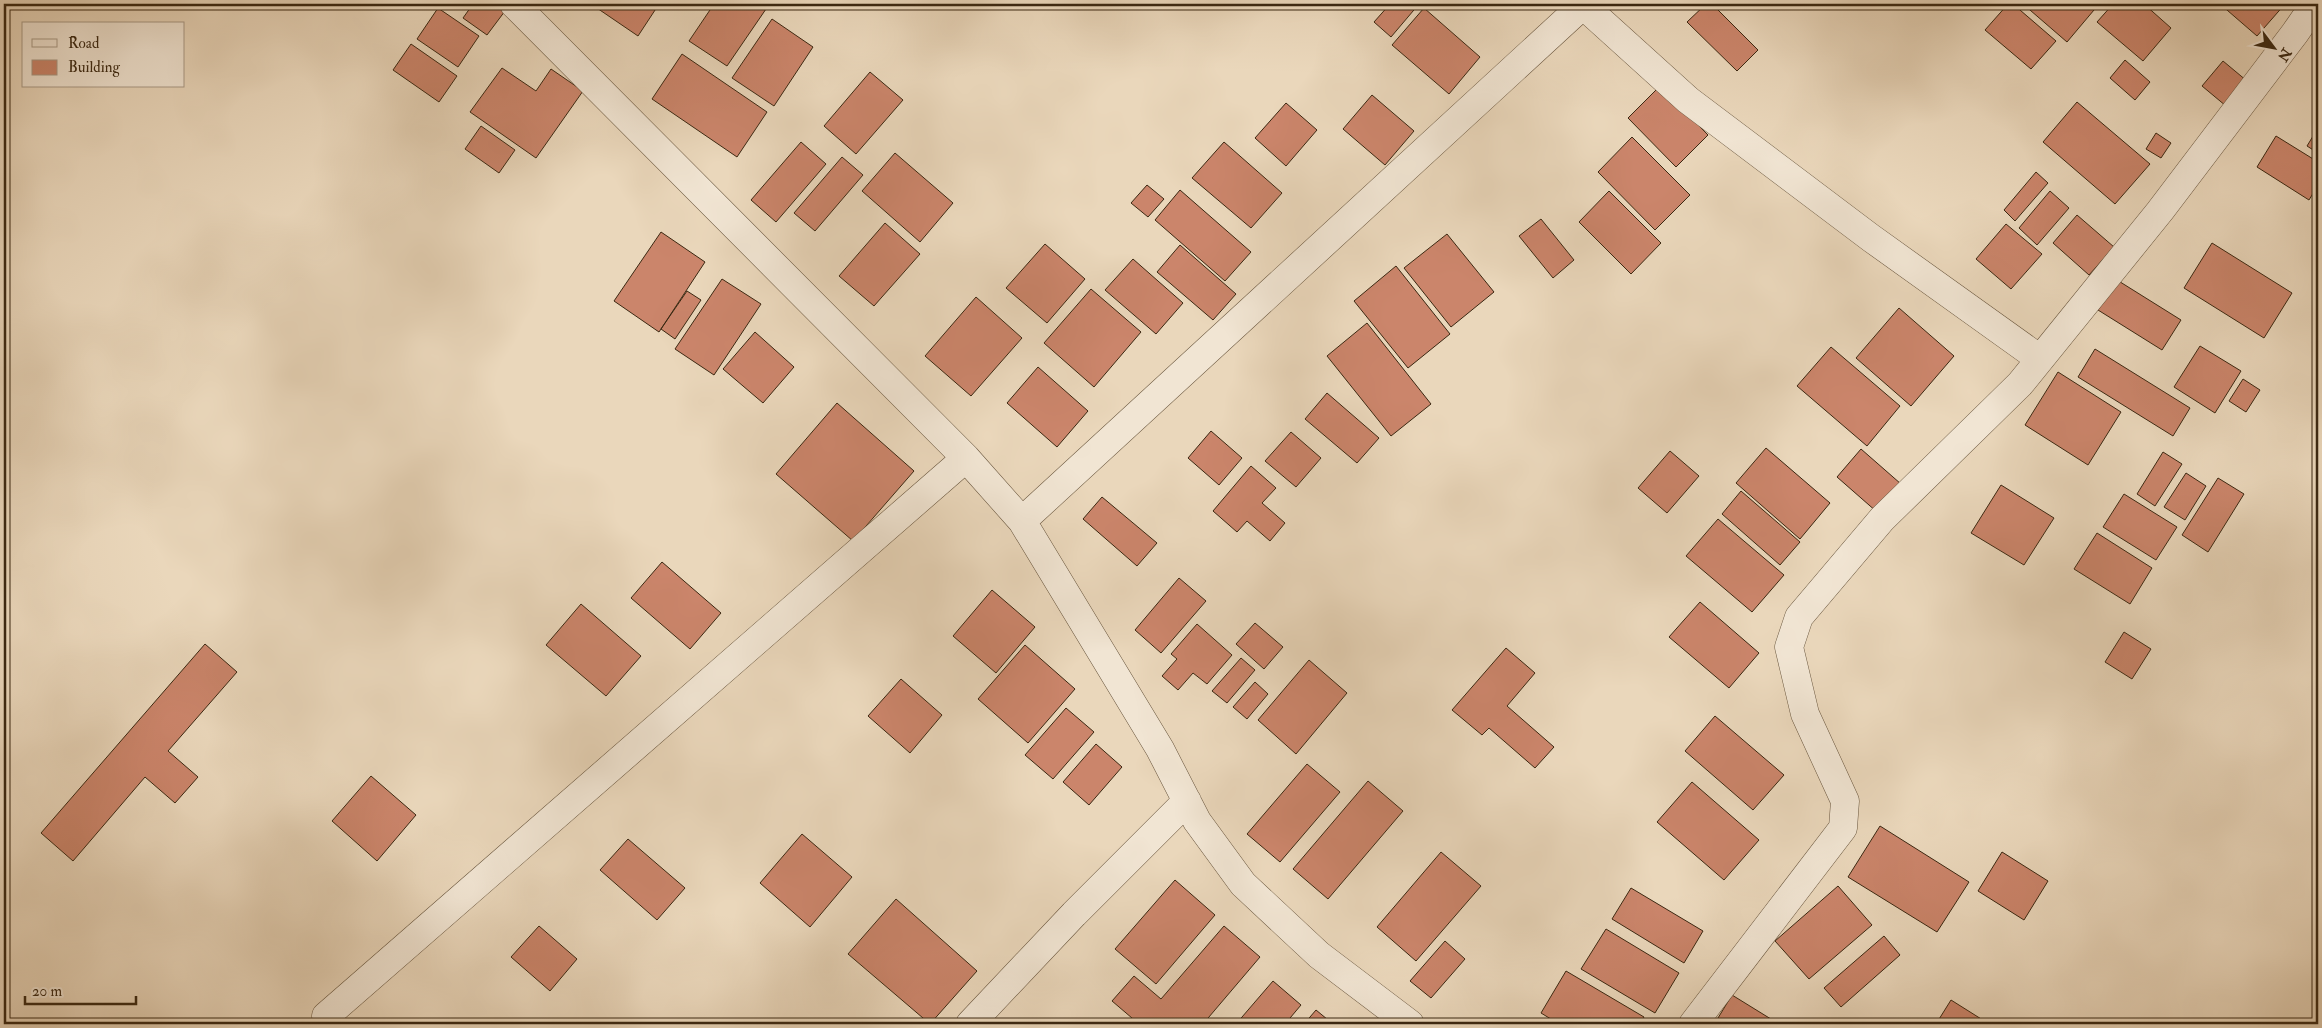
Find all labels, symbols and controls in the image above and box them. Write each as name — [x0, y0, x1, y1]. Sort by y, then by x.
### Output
legend — [22, 22, 185, 88]
north arrow — [2250, 22, 2300, 72]
text: Road — [68, 34, 100, 53]
text: N — [2274, 44, 2296, 65]
text: Building — [68, 58, 120, 77]
scale bar — [25, 973, 136, 1005]
text: 20 m — [32, 982, 62, 1001]

